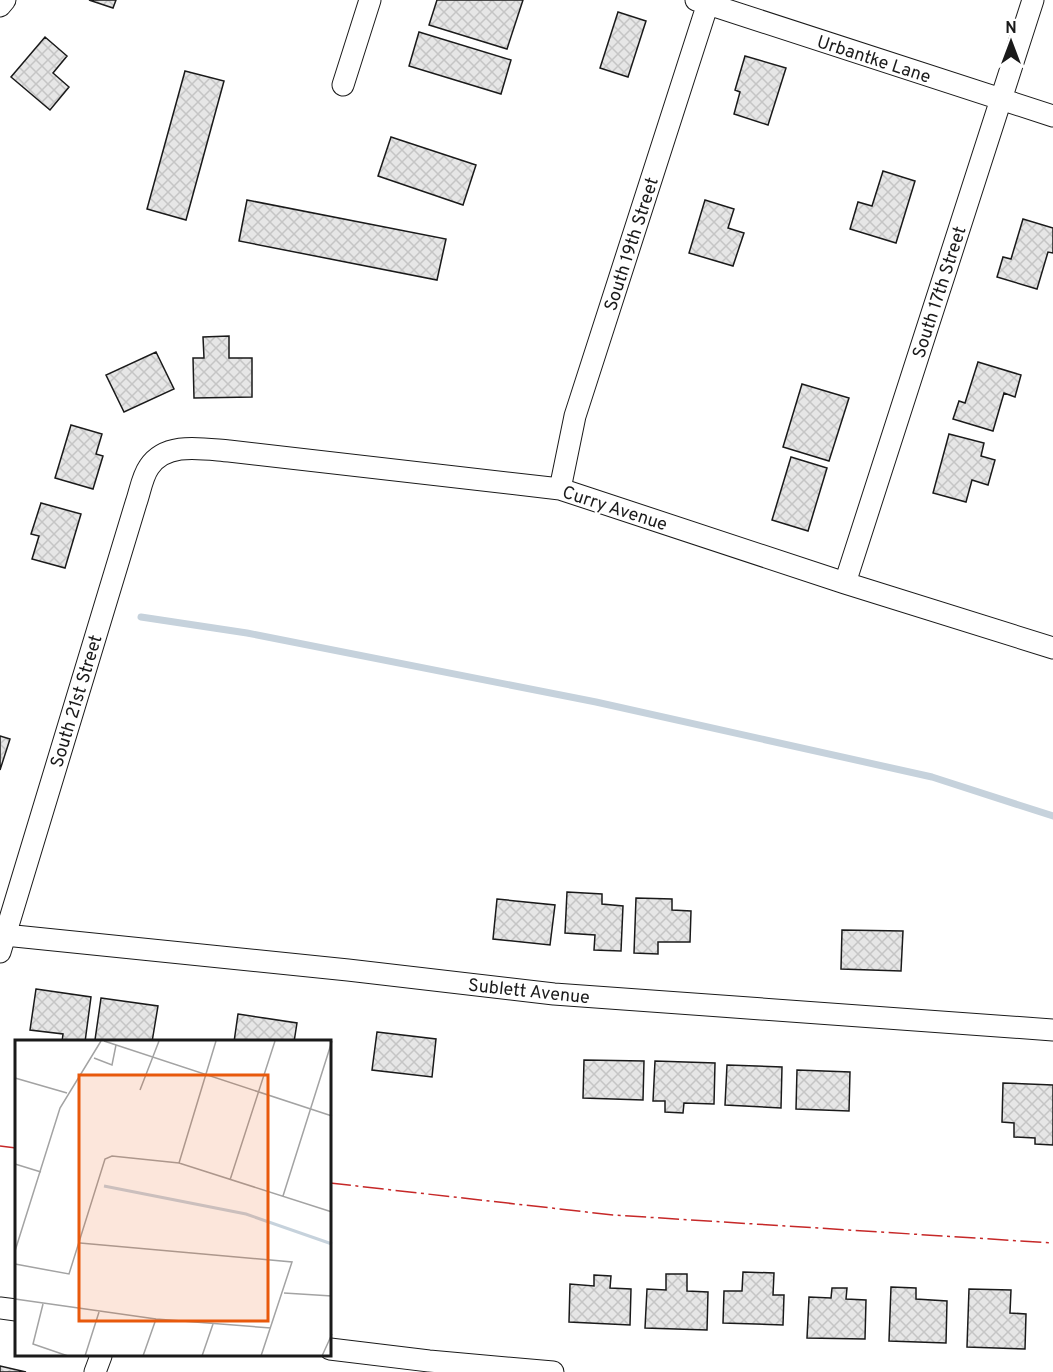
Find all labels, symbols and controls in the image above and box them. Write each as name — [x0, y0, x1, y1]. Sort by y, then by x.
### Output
north arrow — [981, 12, 1041, 72]
text: N — [1005, 19, 1017, 39]
street label: Urbantke Lane — [814, 31, 933, 90]
street label: South 19th Street — [600, 175, 665, 314]
street label: South 17th Street — [908, 224, 973, 361]
street label: Curry Avenue — [559, 482, 670, 537]
street label: South 21st Street — [46, 632, 109, 771]
street label: Sublett Avenue — [467, 975, 591, 1010]
inset map — [15, 1040, 332, 1357]

